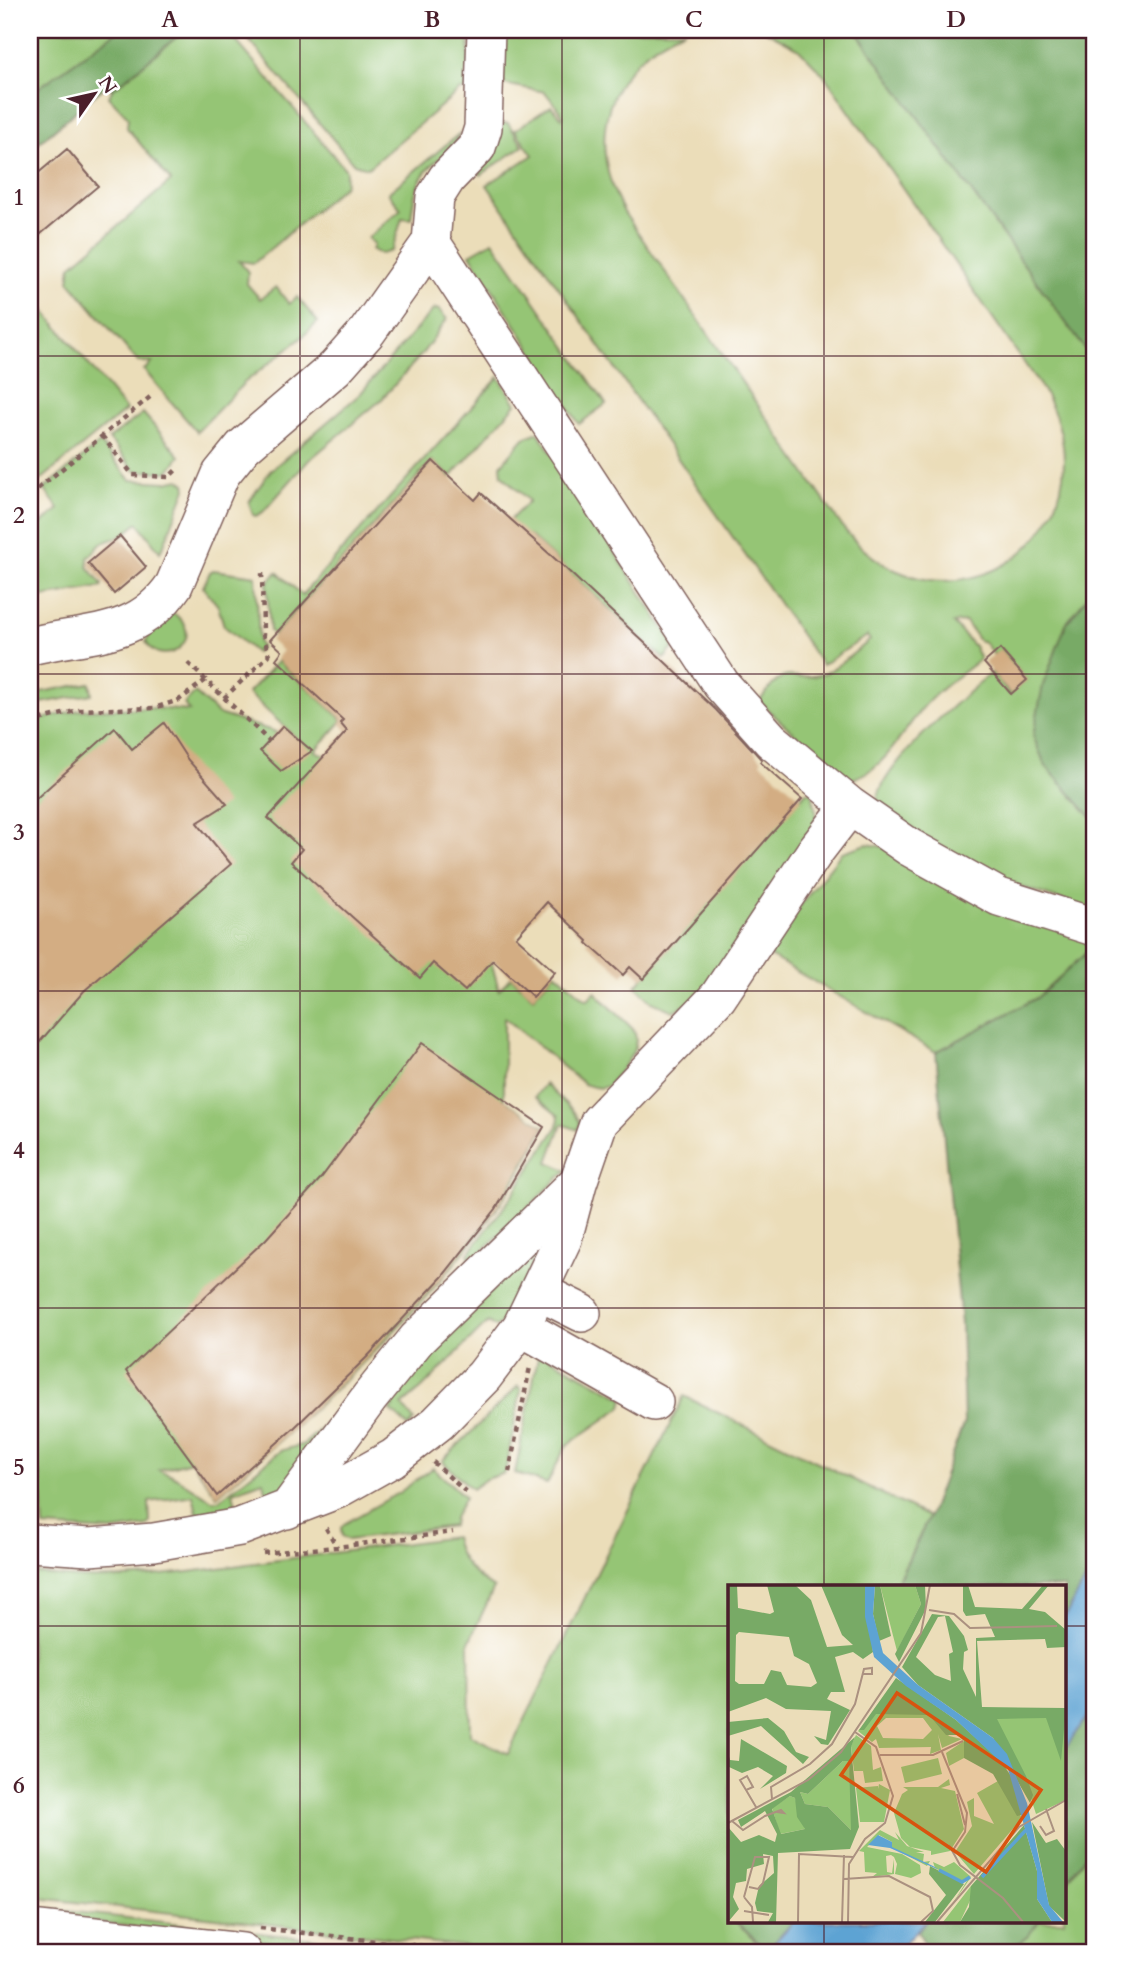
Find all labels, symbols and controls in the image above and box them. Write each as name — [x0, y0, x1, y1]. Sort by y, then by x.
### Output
text: A — [161, 4, 179, 35]
text: B — [424, 4, 440, 35]
text: C — [685, 4, 703, 35]
text: D — [946, 4, 966, 35]
north arrow — [60, 60, 130, 130]
text: N — [92, 71, 123, 100]
text: 1 — [13, 182, 25, 213]
text: 2 — [13, 500, 25, 531]
text: 3 — [13, 817, 25, 848]
text: 4 — [13, 1135, 25, 1166]
text: 5 — [13, 1452, 25, 1483]
inset map — [728, 1585, 1066, 1923]
text: 6 — [13, 1770, 25, 1801]

